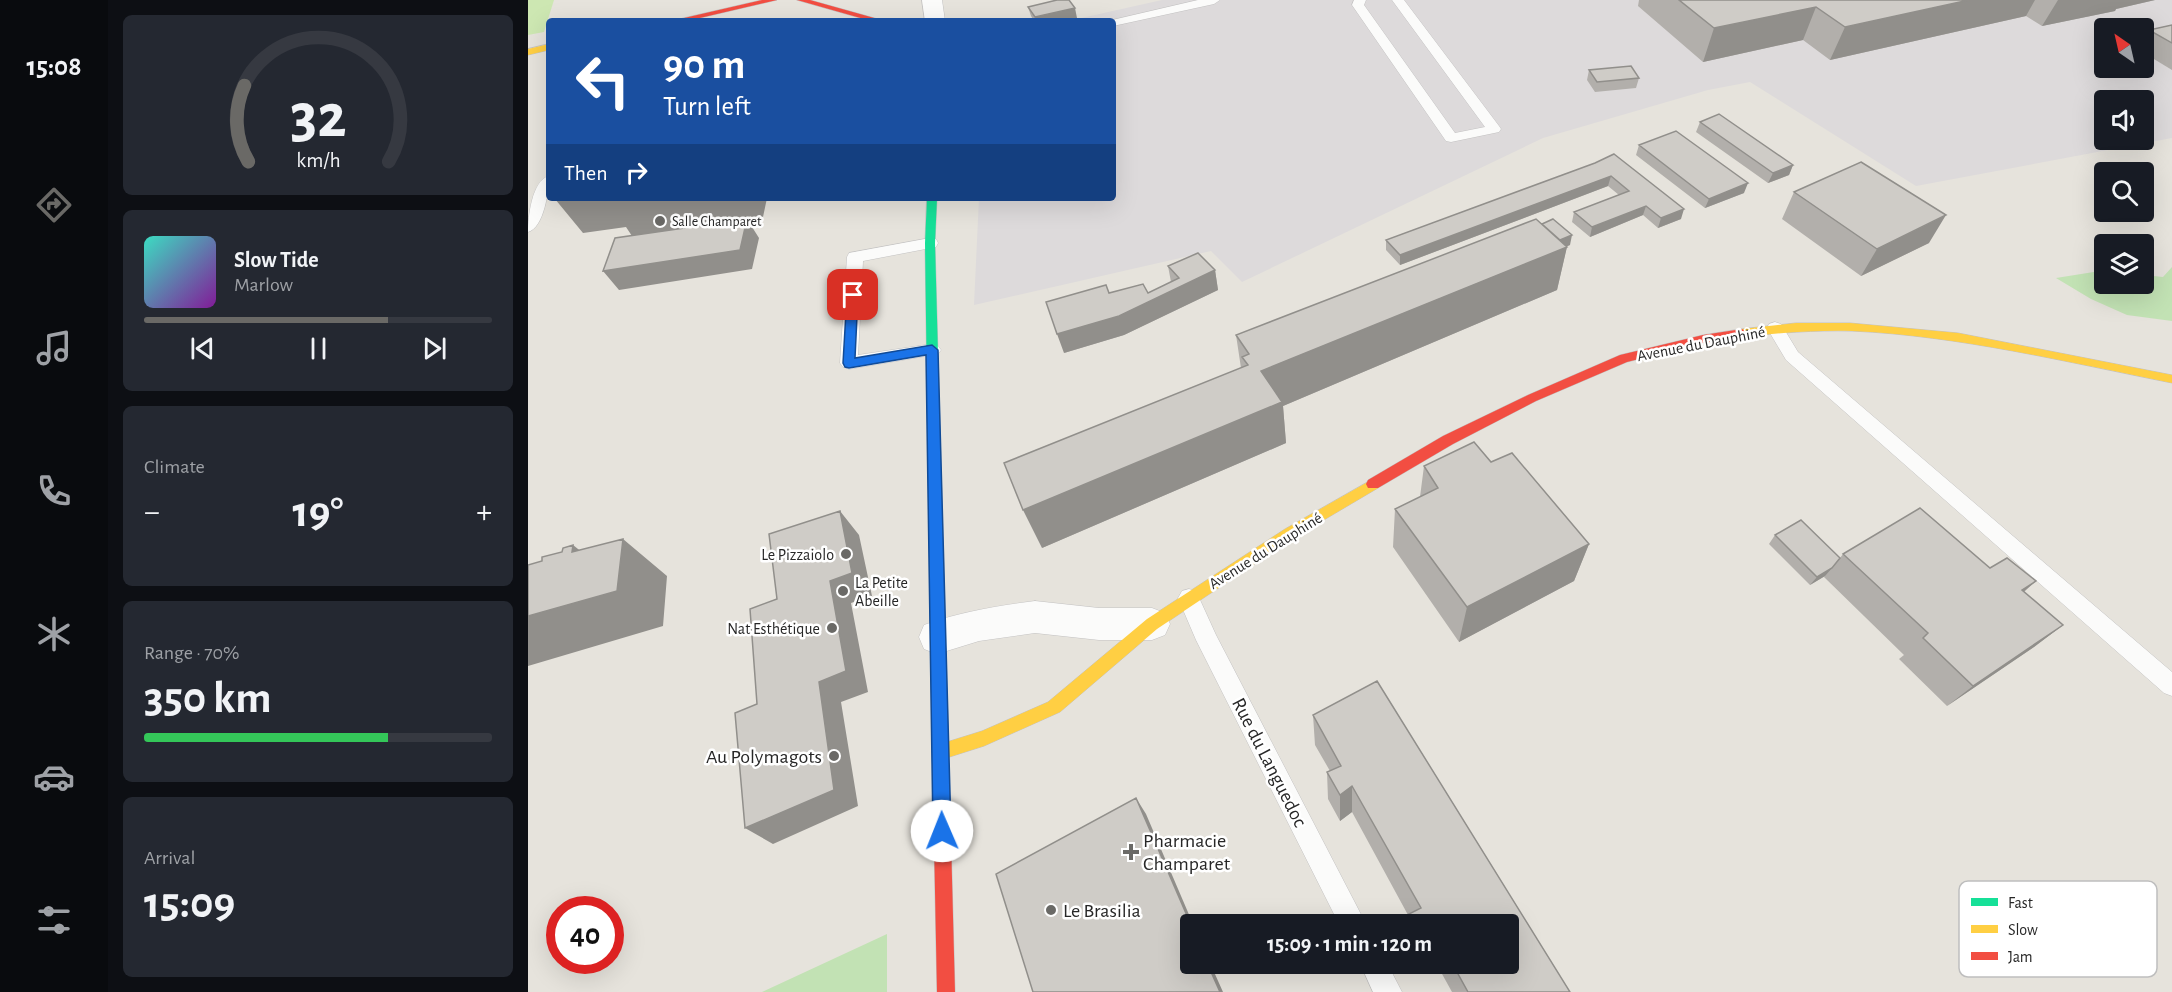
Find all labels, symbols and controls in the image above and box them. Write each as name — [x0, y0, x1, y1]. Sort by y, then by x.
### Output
north arrow — [2094, 18, 2154, 78]
map controls — [2094, 18, 2154, 294]
icon: left — [564, 42, 642, 120]
text: 90 m — [663, 44, 745, 86]
text: 15:08 — [27, 53, 81, 80]
text: 32 — [290, 86, 346, 148]
button: sound — [2094, 90, 2154, 150]
text: Turn left — [663, 93, 751, 120]
text: km/h — [296, 151, 340, 172]
icon: right — [620, 156, 653, 189]
text: Then — [564, 162, 608, 184]
button: search — [2094, 162, 2154, 222]
icon: directions — [33, 184, 75, 226]
marker: Salle Champaret — [653, 214, 667, 228]
place label: Salle Champaret — [672, 215, 762, 229]
button: layers — [2094, 234, 2154, 294]
text: Slow Tide — [234, 249, 319, 271]
pin — [827, 269, 878, 320]
text: Marlow — [234, 275, 293, 295]
icon: arrive — [836, 278, 869, 311]
street label: Avenue du Dauphiné — [1636, 324, 1767, 364]
icon: music — [33, 327, 75, 369]
icon: previous — [186, 332, 219, 365]
icon: pause — [302, 332, 335, 365]
icon: next — [418, 332, 451, 365]
text: Climate — [144, 457, 205, 477]
icon: phone — [33, 470, 75, 512]
text: 19° — [292, 490, 344, 535]
text: − — [144, 496, 160, 529]
text: + — [476, 496, 492, 529]
street label: Avenue du Dauphiné — [1206, 510, 1325, 592]
place label: Le Pizzaiolo — [761, 547, 834, 563]
marker: Le Pizzaiolo — [839, 547, 853, 561]
place label: La Petite Abeille — [855, 575, 908, 609]
marker: La Petite Abeille — [836, 584, 850, 598]
icon: climate — [33, 613, 75, 655]
place label: Nat Esthétique — [727, 621, 820, 637]
marker: Nat Esthétique — [825, 621, 839, 635]
text: Range · 70% — [144, 643, 240, 663]
text: 350 km — [144, 676, 272, 721]
street label: Rue du Languedoc — [1228, 695, 1310, 831]
place label: Au Polymagots — [706, 747, 822, 767]
marker: Au Polymagots — [827, 749, 841, 763]
icon: car — [33, 756, 75, 798]
position arrow — [910, 799, 974, 863]
place label: Pharmacie Champaret — [1143, 831, 1231, 874]
marker: Pharmacie Champaret — [1124, 845, 1138, 859]
text: Arrival — [144, 848, 195, 868]
text: 15:09 — [144, 881, 235, 926]
legend — [1959, 881, 2157, 977]
text: Fast — [2008, 895, 2033, 911]
speed limit sign: 40 — [546, 896, 624, 974]
icon: filters — [33, 899, 75, 941]
place label: Le Brasilia — [1063, 901, 1141, 921]
marker: Le Brasilia — [1044, 903, 1058, 917]
text: Slow — [2008, 922, 2038, 938]
text: 15:09 · 1 min · 120 m — [1267, 933, 1432, 955]
text: Jam — [2008, 949, 2033, 965]

